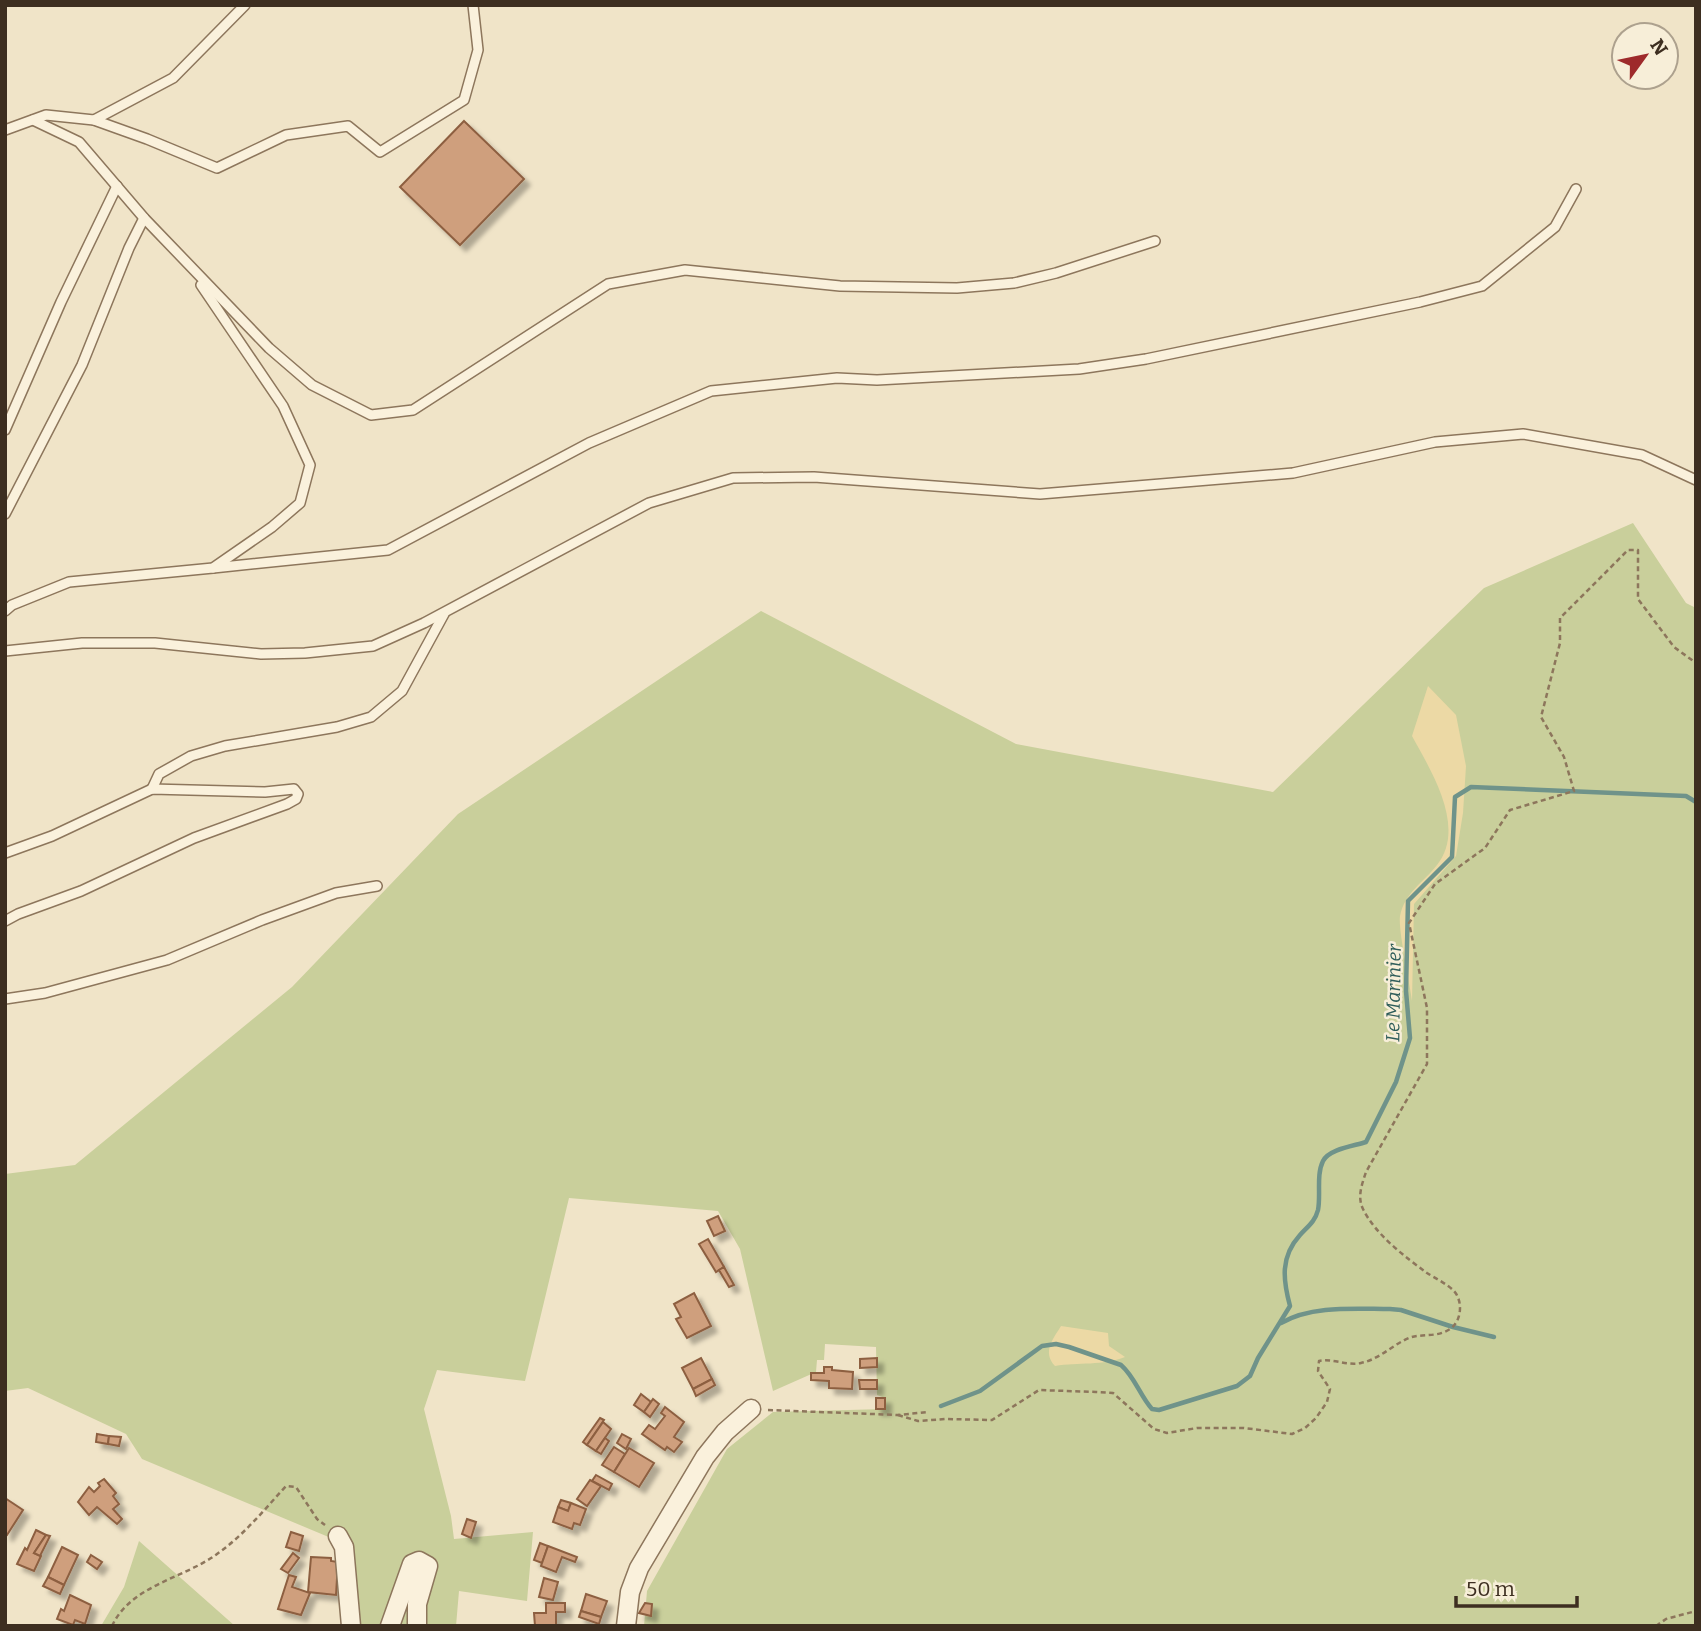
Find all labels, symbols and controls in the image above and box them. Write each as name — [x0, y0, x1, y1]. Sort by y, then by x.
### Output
north arrow — [1610, 21, 1680, 91]
text: N — [1645, 35, 1673, 60]
water label: Le Marinier — [1381, 943, 1406, 1042]
scale bar — [1456, 1564, 1577, 1608]
text: 50 m — [1466, 1576, 1515, 1602]

